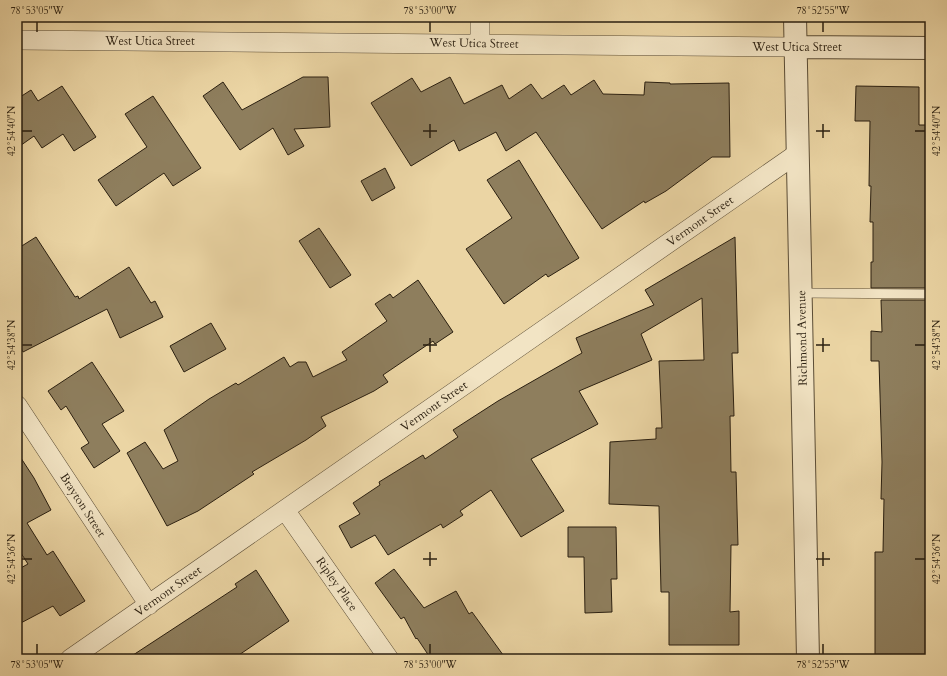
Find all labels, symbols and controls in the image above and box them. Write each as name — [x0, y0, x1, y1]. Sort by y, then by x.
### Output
text: 78°53'05"W — [10, 4, 65, 18]
text: 78°53'00"W — [403, 4, 458, 18]
text: 78°52'55"W — [796, 4, 851, 18]
street label: West Utica Street — [104, 33, 195, 49]
street label: West Utica Street — [428, 34, 519, 52]
street label: West Utica Street — [751, 39, 842, 55]
text: 42°54'40"N — [5, 105, 19, 156]
text: 42°54'40"N — [930, 105, 944, 156]
street label: Vermont Street — [663, 192, 737, 250]
street label: Richmond Avenue — [793, 290, 811, 386]
text: 42°54'38"N — [5, 319, 19, 370]
text: 42°54'38"N — [930, 319, 944, 370]
street label: Vermont Street — [397, 377, 471, 435]
street label: Brayton Street — [56, 470, 110, 540]
text: 42°54'36"N — [5, 533, 19, 584]
text: 42°54'36"N — [930, 533, 944, 584]
street label: Ripley Place — [313, 554, 361, 614]
street label: Vermont Street — [131, 562, 205, 620]
text: 78°53'05"W — [10, 658, 65, 672]
text: 78°53'00"W — [403, 658, 458, 672]
text: 78°52'55"W — [796, 658, 851, 672]

